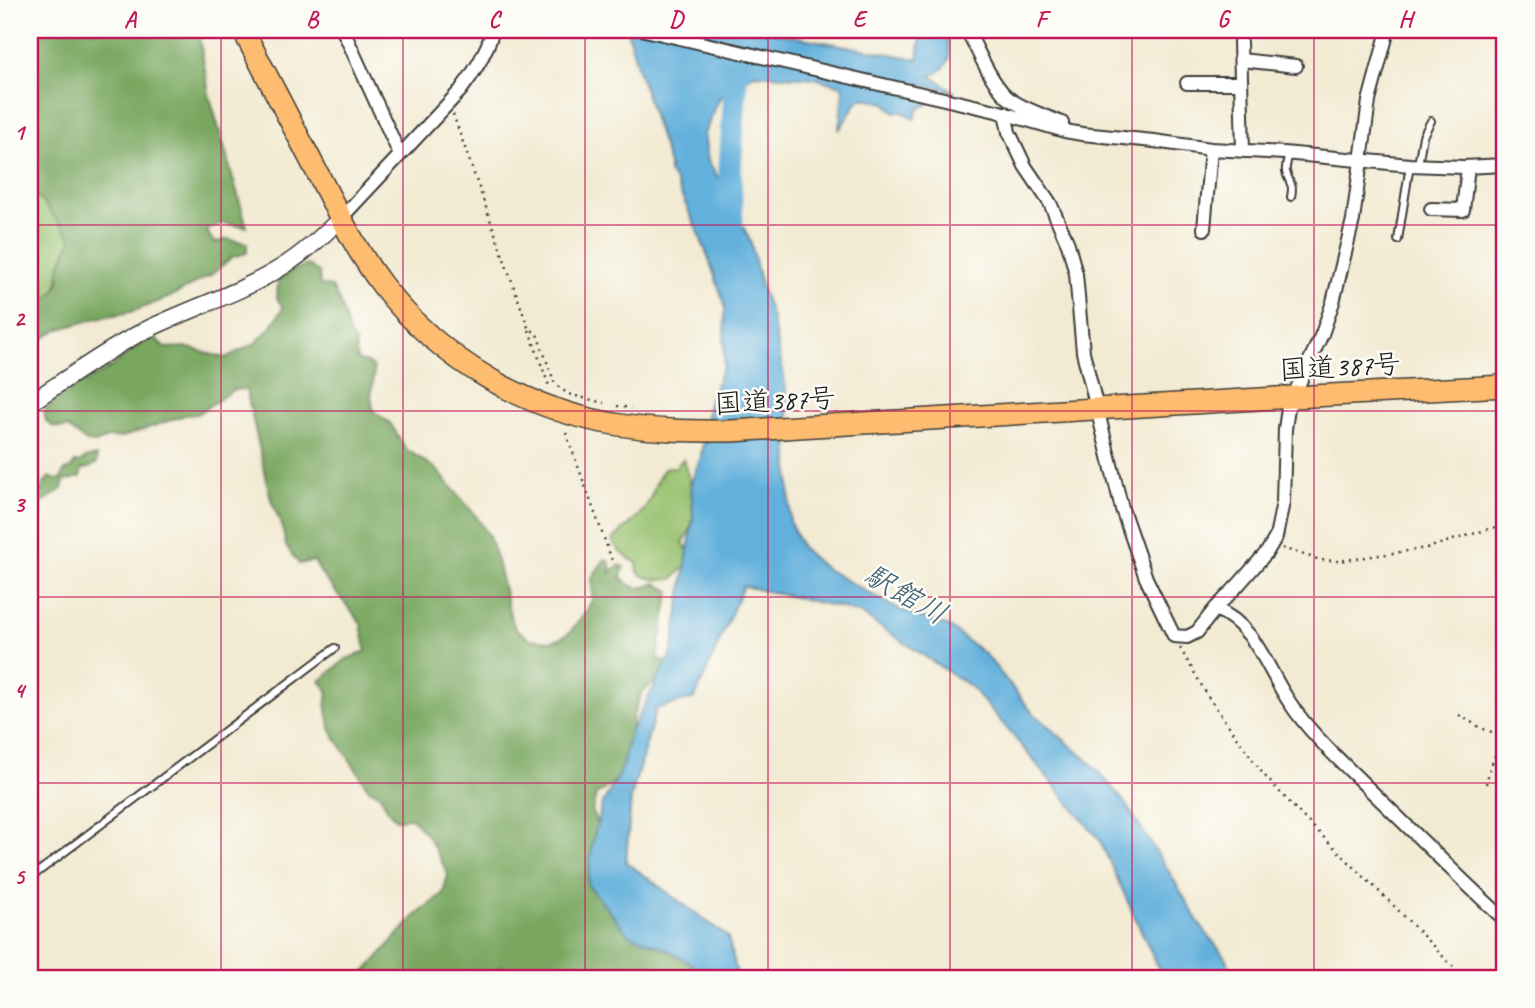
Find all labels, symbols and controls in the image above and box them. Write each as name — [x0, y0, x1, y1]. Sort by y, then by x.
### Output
text: A — [124, 5, 138, 34]
text: B — [306, 5, 320, 34]
text: C — [489, 5, 503, 34]
text: D — [669, 5, 685, 34]
text: E — [853, 5, 869, 34]
text: F — [1036, 5, 1052, 34]
text: G — [1217, 5, 1232, 34]
text: H — [1398, 5, 1416, 34]
text: 1 — [14, 118, 27, 147]
text: 2 — [14, 304, 27, 333]
street label: 国道387号 — [1278, 346, 1402, 387]
street label: 国道387号 — [713, 380, 837, 421]
text: 3 — [14, 490, 27, 519]
water label: 駅館川 — [858, 555, 954, 633]
text: 4 — [14, 676, 27, 705]
text: 5 — [14, 862, 26, 891]

